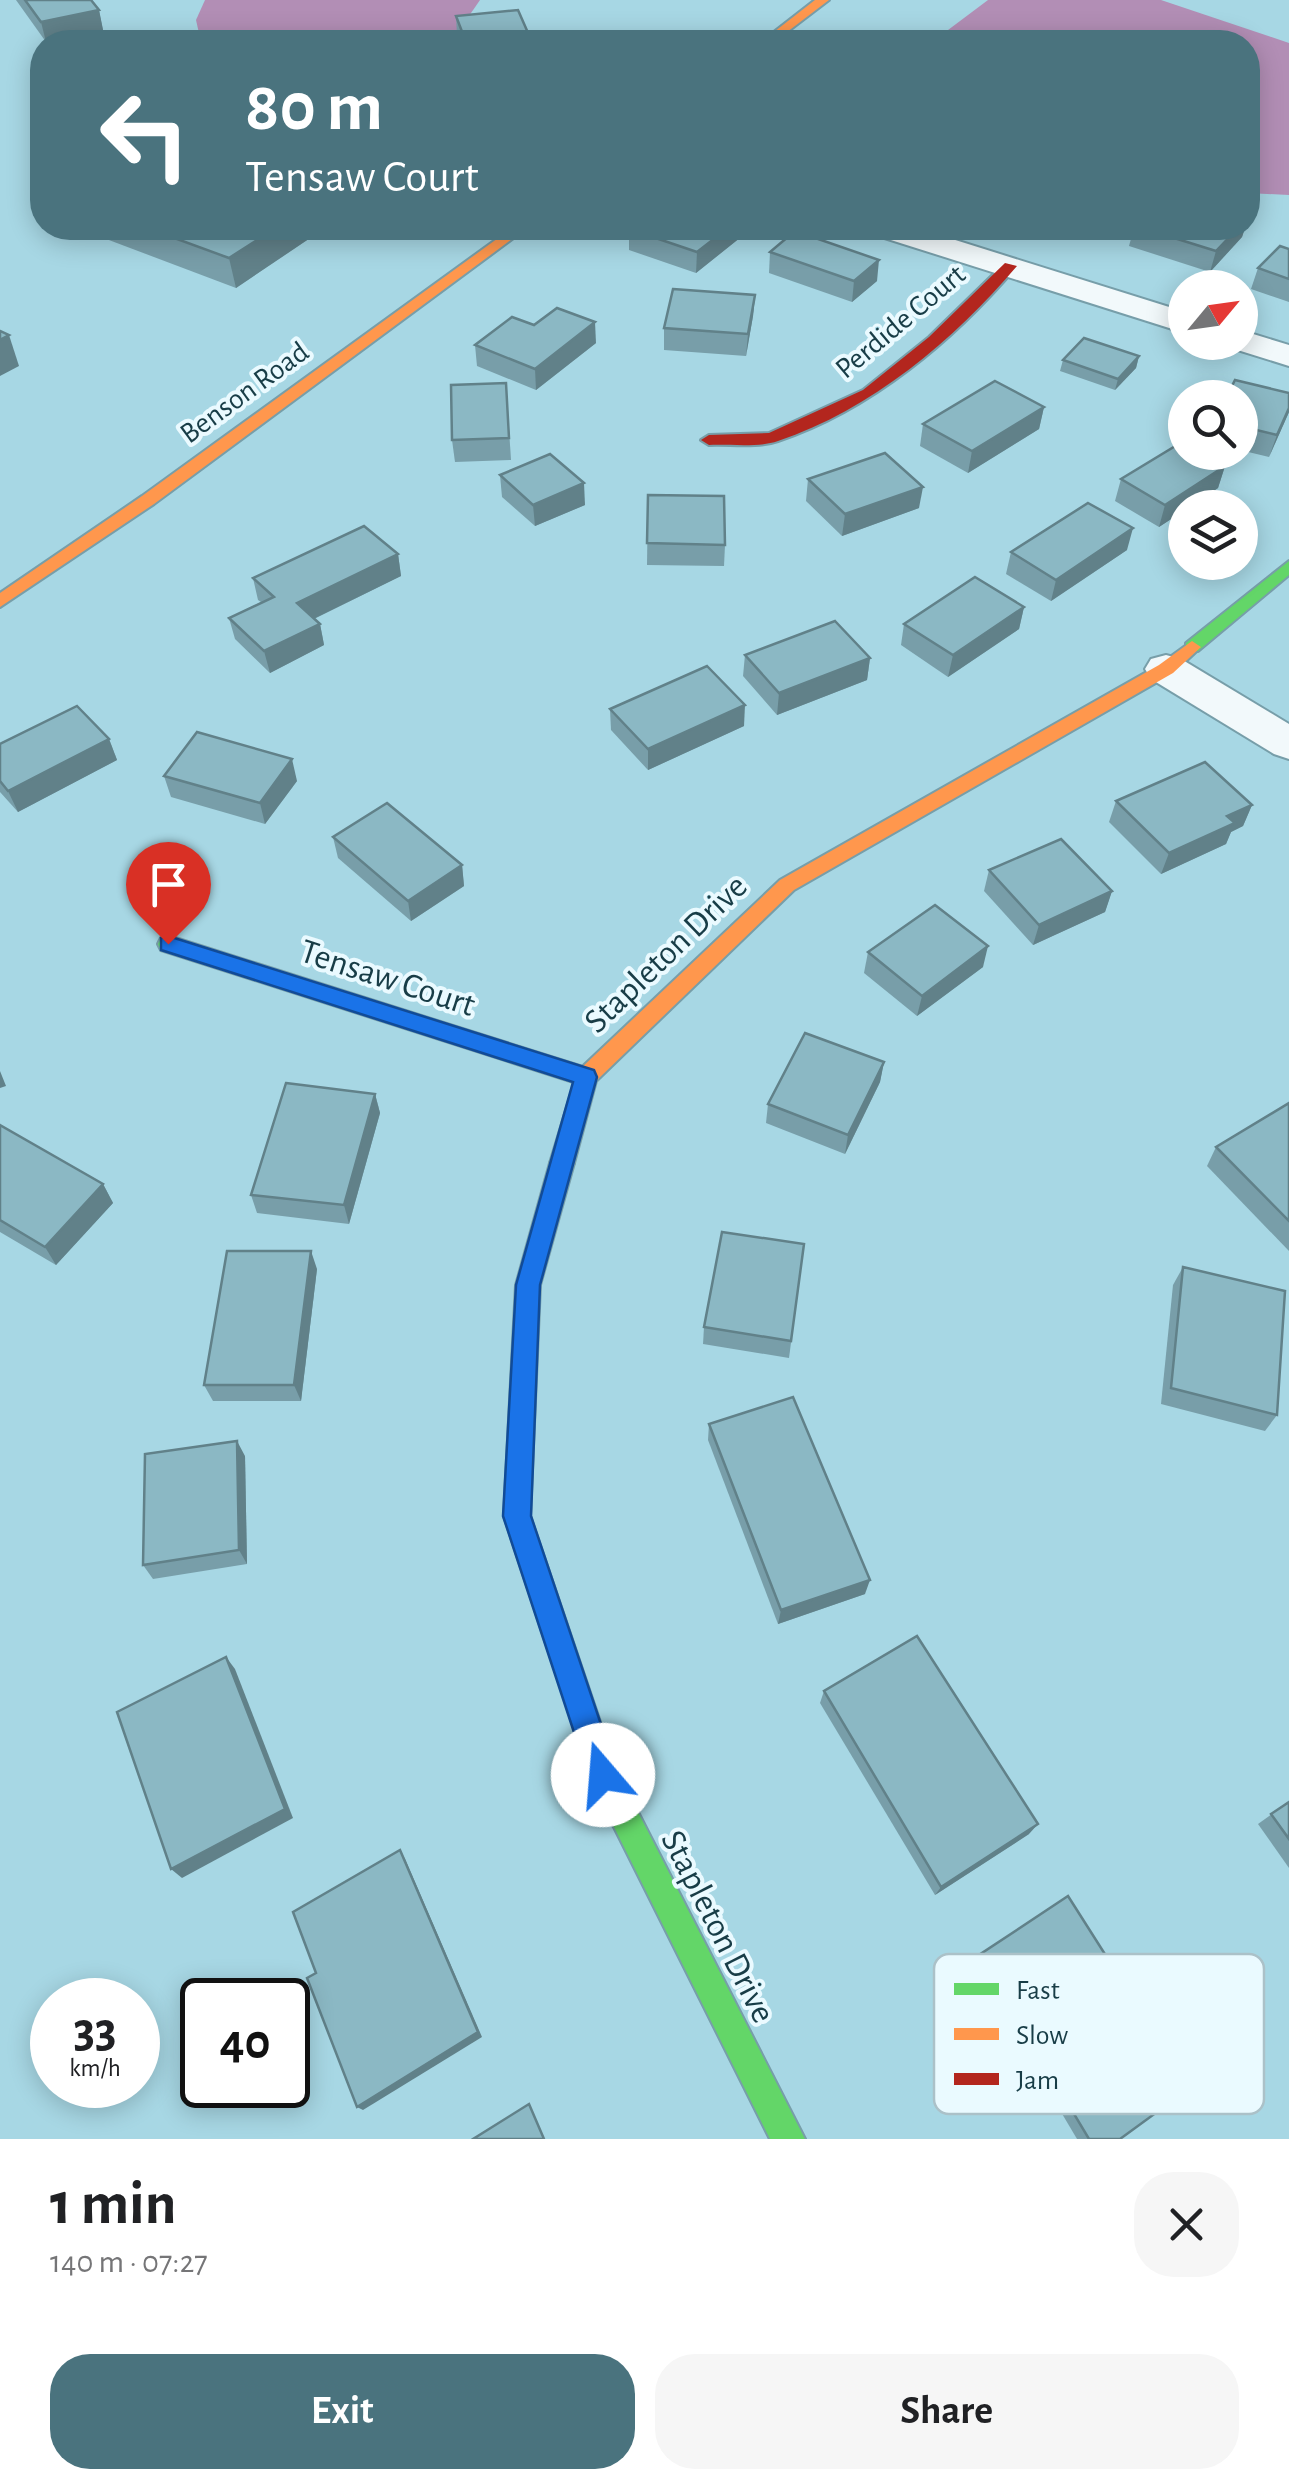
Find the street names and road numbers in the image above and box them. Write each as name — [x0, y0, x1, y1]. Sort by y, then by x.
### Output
street label: Perdide Court — [830, 259, 971, 384]
street label: Benson Road — [175, 336, 314, 449]
street label: Stapleton Drive — [578, 868, 754, 1040]
street label: Tensaw Court — [296, 934, 479, 1023]
street label: Stapleton Drive — [654, 1825, 781, 2028]

